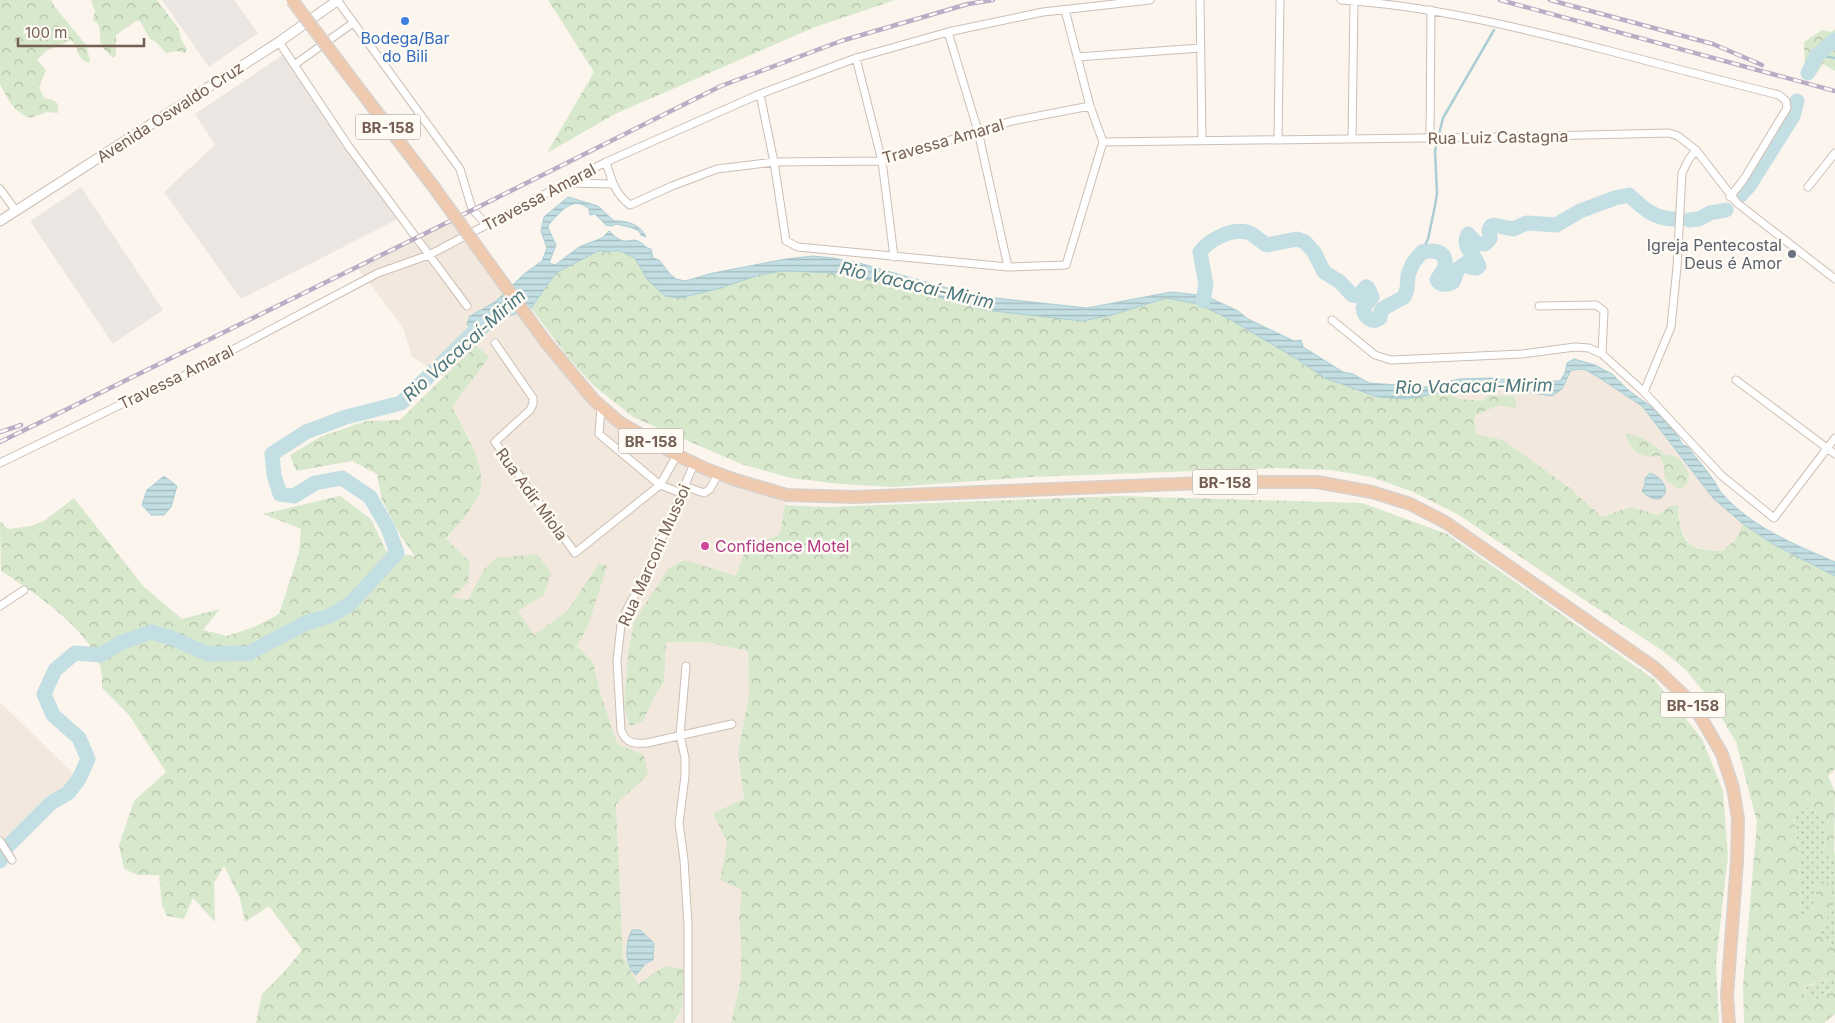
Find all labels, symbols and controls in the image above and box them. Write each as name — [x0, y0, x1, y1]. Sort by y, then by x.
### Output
scale bar — [18, 15, 144, 47]
marker: Bodega/Bar do Bili — [399, 15, 411, 27]
text: 100 m — [25, 23, 67, 42]
place label: Bodega/Bar do Bili — [360, 28, 450, 66]
street label: Avenida Oswaldo Cruz — [93, 57, 247, 167]
road number: BR-158 — [356, 114, 420, 140]
street label: Travessa Amaral — [880, 114, 1006, 168]
street label: Rua Luiz Castagna — [1428, 126, 1568, 148]
street label: Travessa Amaral — [479, 159, 599, 235]
place label: Igreja Pentecostal Deus é Amor — [1647, 235, 1782, 273]
marker: Igreja Pentecostal Deus é Amor — [1786, 248, 1798, 260]
water label: Rio Vacacaí-Mirim — [838, 257, 996, 313]
water label: Rio Vacacaí-Mirim — [398, 284, 530, 406]
street label: Travessa Amaral — [115, 341, 237, 413]
water label: Rio Vacacaí-Mirim — [1395, 374, 1553, 398]
road number: BR-158 — [618, 428, 684, 454]
street label: Rua Adir Miola — [492, 444, 572, 544]
road number: BR-158 — [1192, 470, 1258, 494]
street label: Rua Marconi Mussoi — [614, 481, 694, 629]
place label: Confidence Motel — [715, 536, 849, 556]
marker: Confidence Motel — [699, 540, 711, 552]
road number: BR-158 — [1660, 692, 1726, 718]

